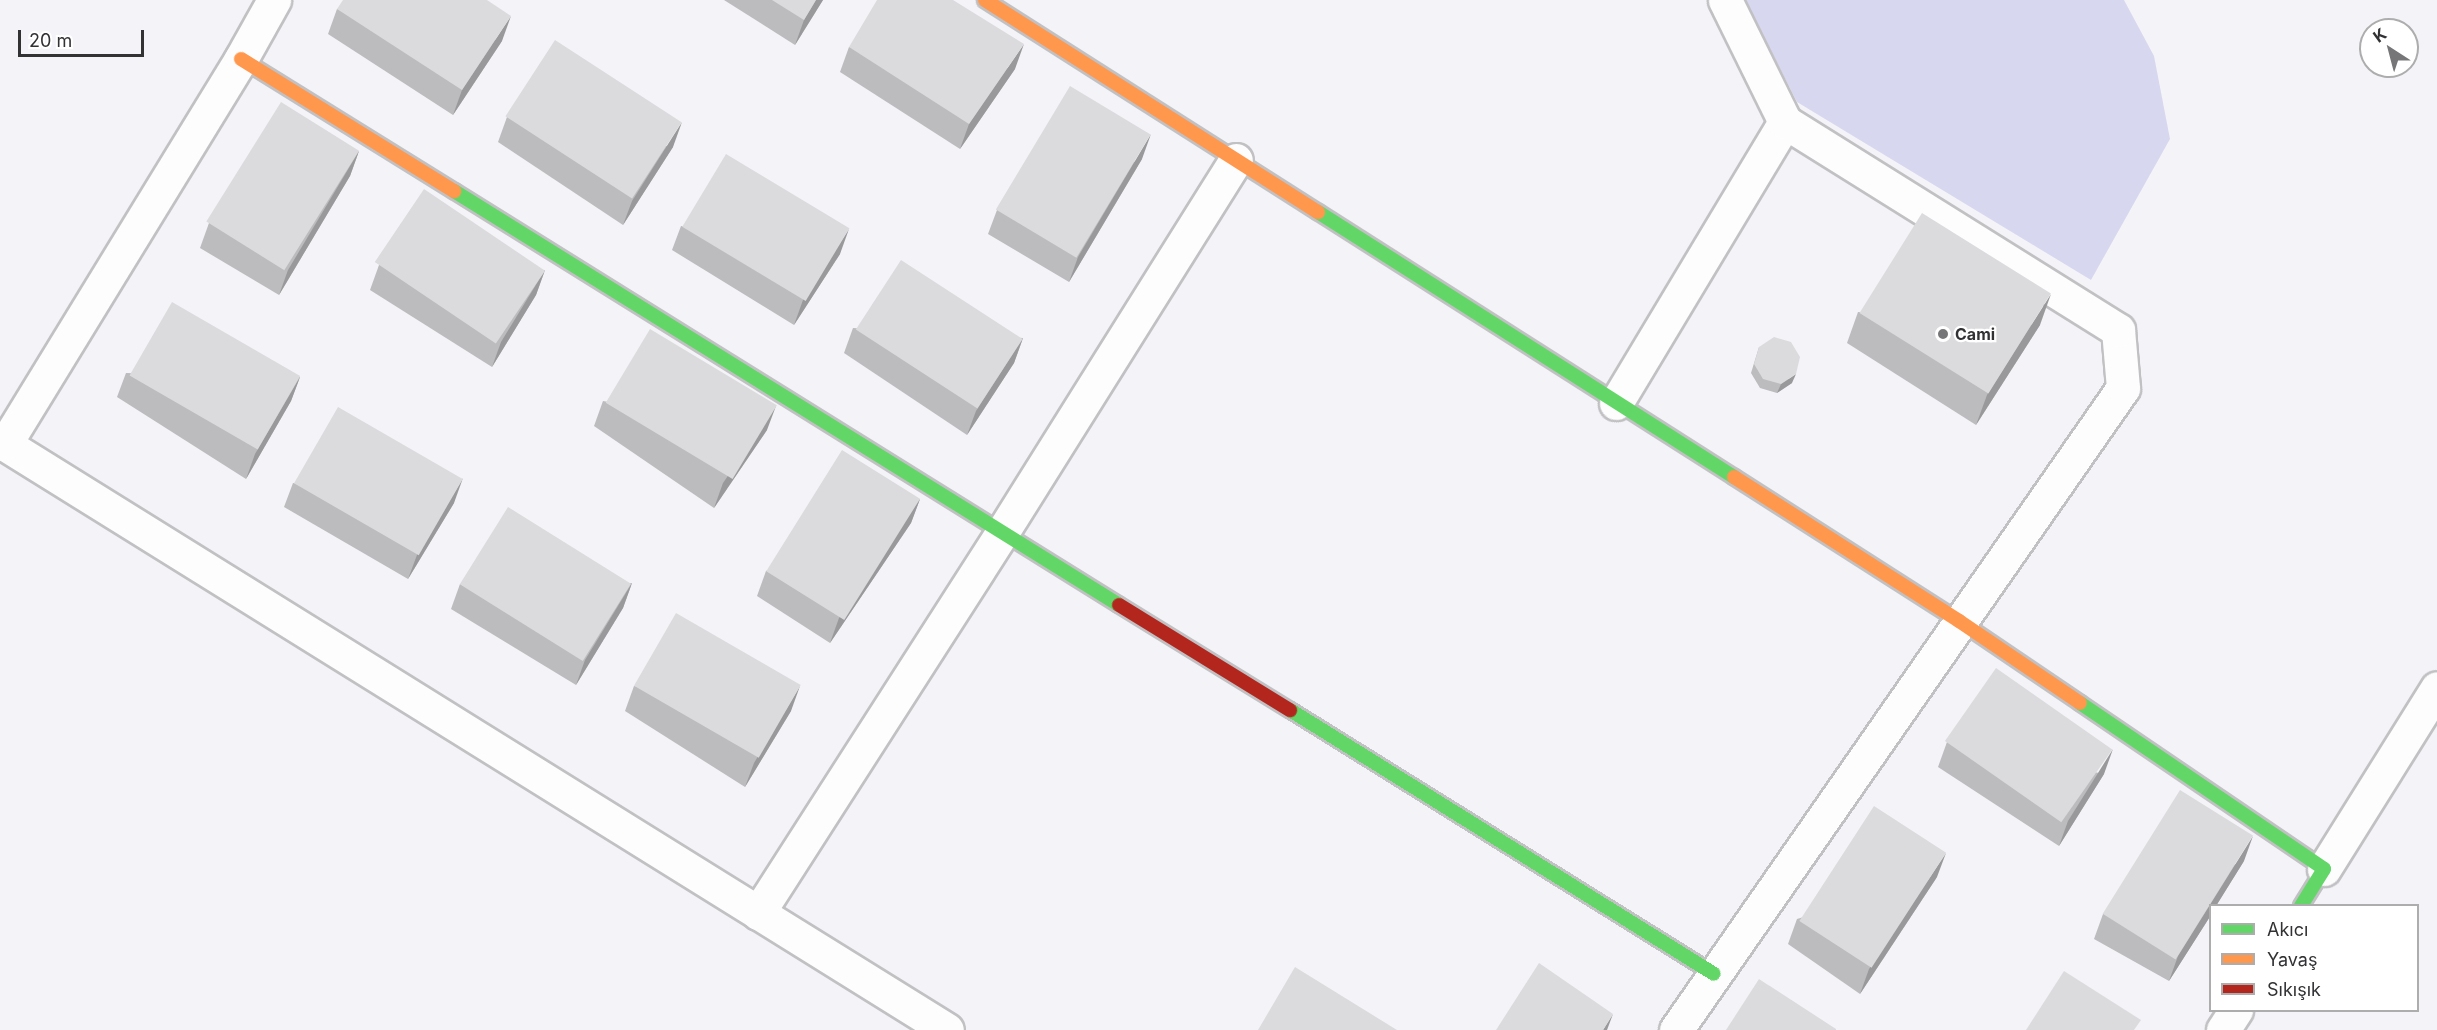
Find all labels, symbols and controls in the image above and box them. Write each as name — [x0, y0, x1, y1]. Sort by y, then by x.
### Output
scale bar — [21, 18, 147, 56]
north arrow — [2359, 18, 2419, 78]
text: K — [2369, 24, 2390, 47]
text: 20 m — [29, 30, 72, 51]
place label: Cami — [1955, 324, 1995, 344]
marker: Cami — [1936, 327, 1950, 341]
legend — [2209, 904, 2419, 1012]
text: Akıcı — [2267, 919, 2308, 940]
text: Yavaş — [2267, 949, 2317, 970]
text: Sıkışık — [2267, 979, 2321, 1000]

